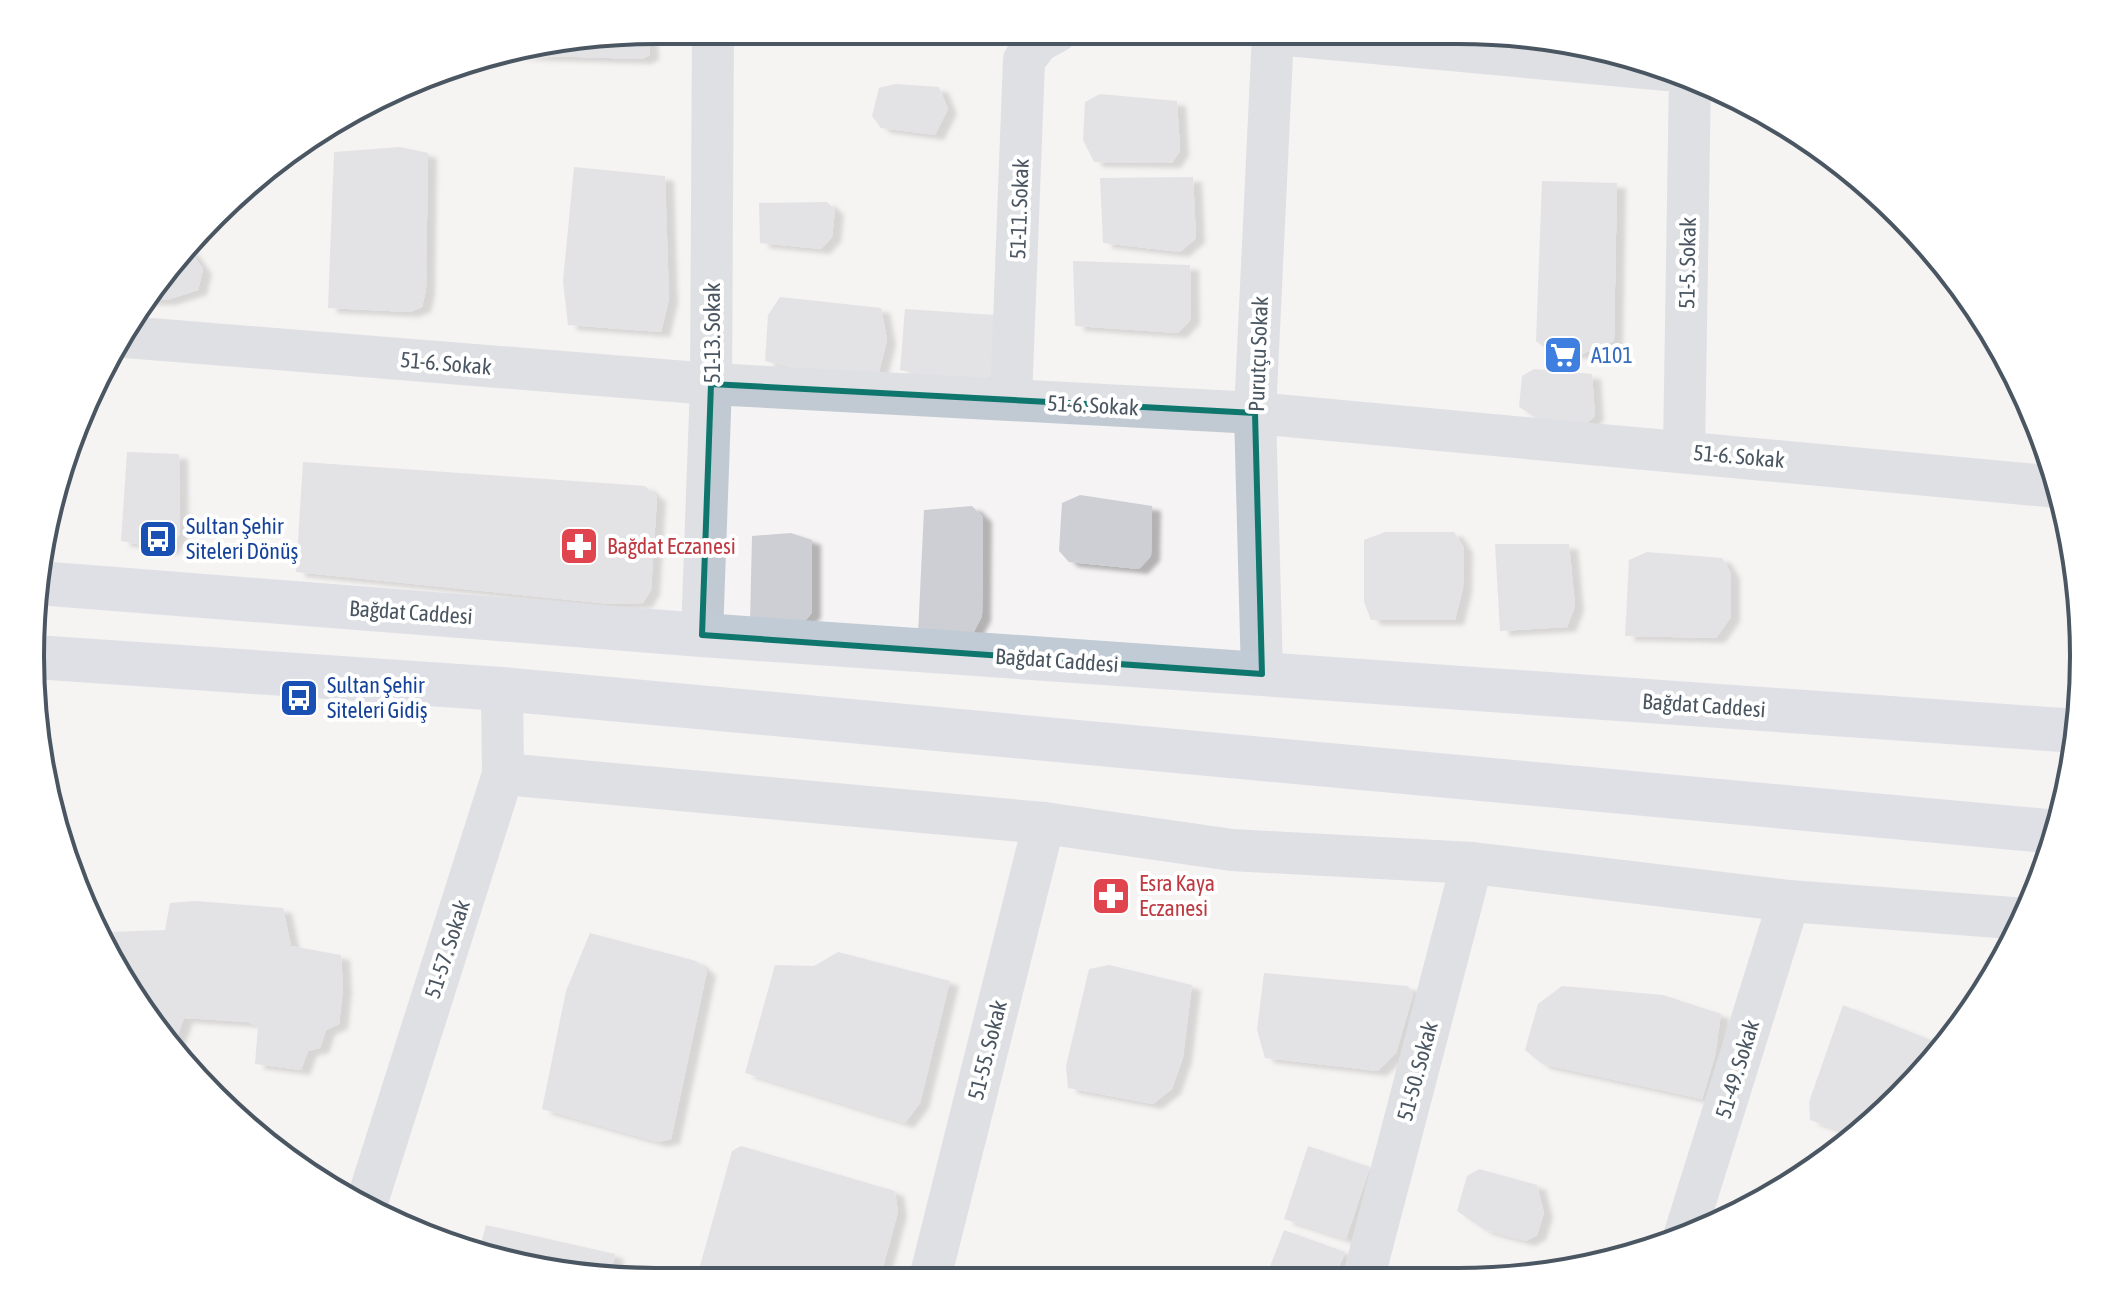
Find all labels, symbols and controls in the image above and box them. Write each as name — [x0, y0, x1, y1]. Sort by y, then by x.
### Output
street label: 51-11. Sokak — [1004, 158, 1034, 260]
street label: 51-5. Sokak — [1673, 217, 1701, 309]
street label: 51-13. Sokak — [699, 282, 725, 383]
street label: Purutçu Sokak — [1243, 295, 1273, 412]
supermarket icon: A101 — [1542, 334, 1584, 376]
place label: A101 — [1591, 342, 1633, 368]
street label: 51-6. Sokak — [399, 346, 493, 380]
street label: 51-6. Sokak — [1047, 390, 1140, 420]
street label: 51-6. Sokak — [1692, 439, 1786, 473]
place label: Sultan Şehir Siteleri Dönüş — [186, 513, 299, 564]
bus stop icon: Sultan Şehir Siteleri Dönüş — [137, 518, 179, 560]
pharmacy icon: Bağdat Eczanesi — [558, 525, 600, 567]
place label: Bağdat Eczanesi — [607, 533, 736, 559]
street label: Bağdat Caddesi — [348, 595, 474, 629]
street label: Bağdat Caddesi — [994, 643, 1120, 677]
place label: Sultan Şehir Siteleri Gidiş — [327, 672, 428, 723]
bus stop icon: Sultan Şehir Siteleri Gidiş — [278, 677, 320, 719]
street label: Bağdat Caddesi — [1641, 688, 1767, 722]
place label: Esra Kaya Eczanesi — [1139, 870, 1215, 921]
pharmacy icon: Esra Kaya Eczanesi — [1090, 875, 1132, 917]
street label: 51-57. Sokak — [419, 896, 475, 1001]
street label: 51-55. Sokak — [962, 997, 1012, 1103]
street label: 51-49. Sokak — [1710, 1016, 1764, 1122]
street label: 51-50. Sokak — [1391, 1018, 1443, 1124]

